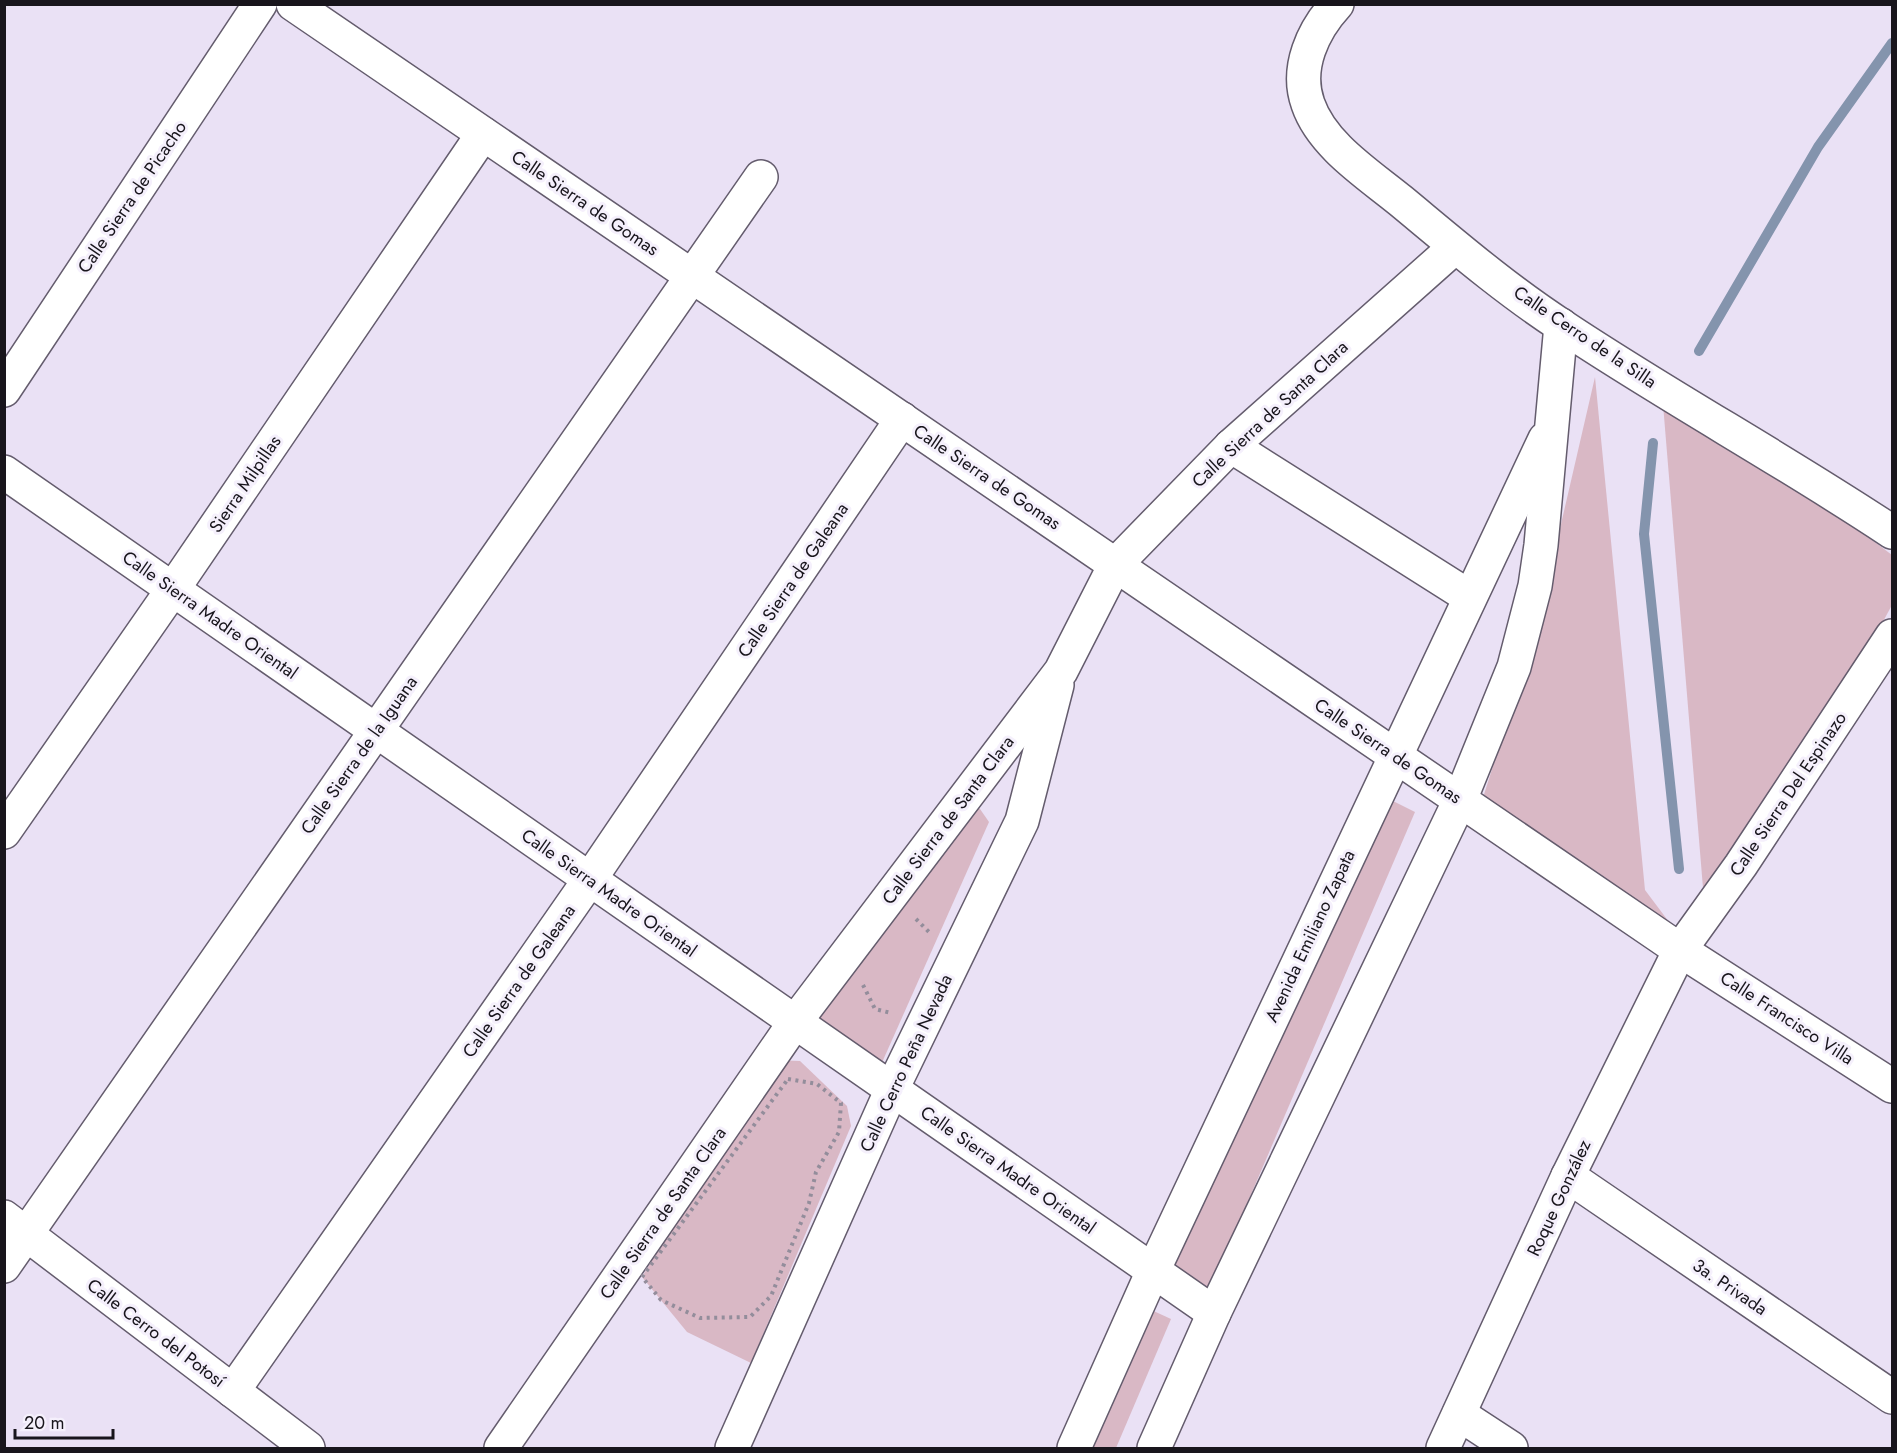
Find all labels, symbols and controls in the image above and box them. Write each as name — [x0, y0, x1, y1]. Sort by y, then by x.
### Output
street label: Calle Sierra de Picacho — [71, 115, 193, 278]
street label: Calle Sierra de Gomas — [506, 144, 664, 262]
street label: Calle Cerro de la Silla — [1508, 279, 1662, 395]
street label: Calle Sierra de Santa Clara — [1186, 334, 1354, 494]
street label: Calle Sierra de Gomas — [908, 418, 1066, 536]
street label: Sierra Milpillas — [203, 430, 287, 538]
street label: Calle Sierra de Galeana — [731, 497, 855, 663]
street label: Calle Sierra Madre Oriental — [117, 544, 303, 686]
street label: Calle Sierra de la Iguana — [294, 670, 424, 840]
street label: Calle Sierra de Gomas — [1309, 692, 1467, 810]
street label: Calle Sierra Del Espinazo — [1723, 706, 1853, 881]
street label: Calle Sierra de Santa Clara — [876, 730, 1020, 910]
street label: Calle Sierra Madre Oriental — [516, 822, 702, 964]
street label: Avenida Emiliano Zapata — [1259, 846, 1361, 1026]
street label: Calle Sierra de Galeana — [456, 899, 582, 1063]
street label: Calle Francisco Villa — [1715, 965, 1859, 1071]
street label: Calle Cerro Peña Nevada — [853, 970, 959, 1156]
street label: Calle Sierra Madre Oriental — [915, 1099, 1101, 1241]
street label: Calle Sierra de Santa Clara — [593, 1121, 733, 1305]
street label: Roque González — [1521, 1135, 1598, 1261]
street label: 3a. Privada — [1687, 1252, 1773, 1322]
street label: Calle Cerro del Potosí — [81, 1272, 232, 1394]
scale bar — [15, 1402, 112, 1440]
text: 20 m — [24, 1410, 64, 1436]

